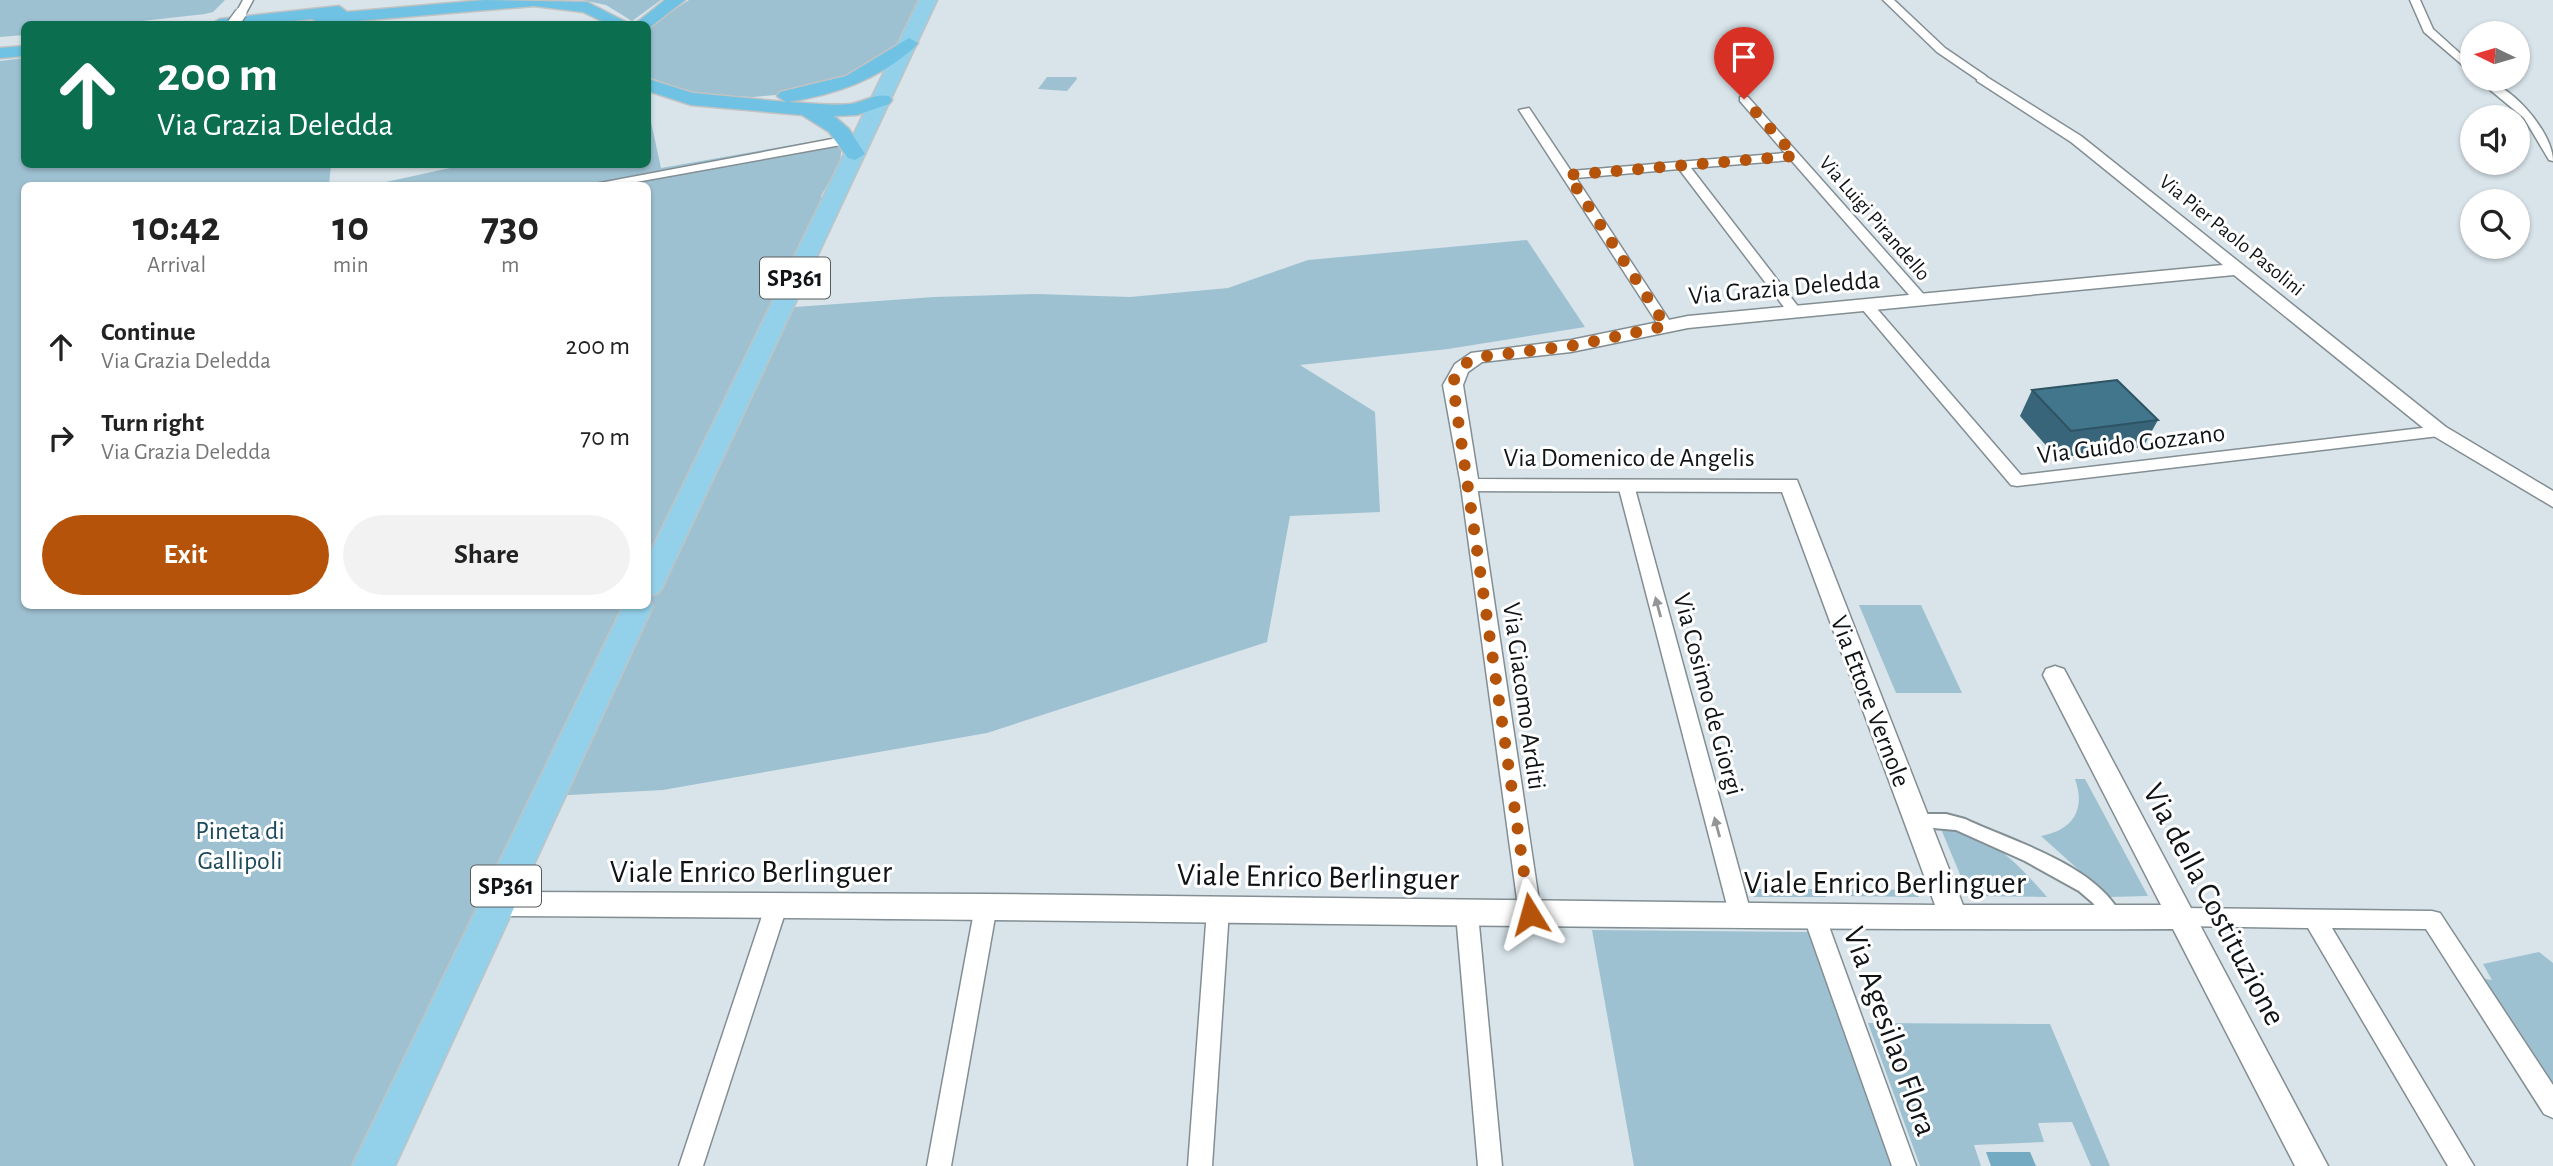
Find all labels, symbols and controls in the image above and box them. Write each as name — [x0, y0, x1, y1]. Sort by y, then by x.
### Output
north arrow — [2460, 21, 2530, 91]
map controls — [2460, 21, 2530, 259]
pin — [1714, 27, 1774, 99]
icon: arrive — [1725, 38, 1763, 76]
icon: ahead — [42, 49, 133, 140]
text: 200 m — [157, 51, 278, 100]
button: sound — [2460, 105, 2530, 175]
text: Via Grazia Deledda — [157, 109, 393, 141]
street label: Via Luigi Pirandello — [1815, 152, 1934, 285]
street label: Via Pier Paolo Pasolini — [2155, 171, 2308, 300]
button: search — [2460, 189, 2530, 259]
text: 10:42 — [133, 206, 220, 248]
text: 10 — [332, 206, 369, 248]
text: 730 — [481, 206, 539, 248]
text: Arrival — [147, 254, 206, 277]
text: min — [333, 254, 369, 277]
text: m — [501, 254, 519, 277]
road number: SP361 — [760, 258, 830, 298]
street label: Via Grazia Deledda — [1687, 267, 1881, 309]
text: Continue — [101, 319, 196, 345]
icon: ahead — [42, 328, 80, 366]
text: 200 m — [566, 333, 630, 359]
text: Via Grazia Deledda — [101, 350, 271, 373]
text: Turn right — [101, 410, 204, 436]
icon: right — [42, 419, 80, 457]
street label: Via Guido Gozzano — [2036, 420, 2227, 468]
text: 70 m — [580, 424, 630, 450]
text: Via Grazia Deledda — [101, 441, 271, 464]
street label: Via Domenico de Angelis — [1503, 445, 1755, 471]
button: Exit — [42, 515, 329, 595]
button: Share — [343, 515, 630, 595]
street label: Via Cosimo de Giorgi — [1669, 590, 1748, 798]
one-way arrow — [1653, 596, 1663, 617]
street label: Via Giacomo Arditi — [1498, 601, 1550, 792]
street label: Via Ettore Vernole — [1825, 612, 1915, 791]
street label: Via della Costituzione — [2137, 778, 2291, 1031]
one-way arrow — [1711, 816, 1722, 838]
park label: Pineta di Gallipoli — [195, 818, 285, 874]
street label: Viale Enrico Berlinguer — [610, 856, 893, 888]
street label: Viale Enrico Berlinguer — [1177, 859, 1460, 895]
road number: SP361 — [471, 866, 541, 906]
street label: Viale Enrico Berlinguer — [1744, 867, 2027, 899]
position arrow — [1493, 877, 1567, 951]
street label: Via Agesilao Flora — [1837, 923, 1943, 1140]

